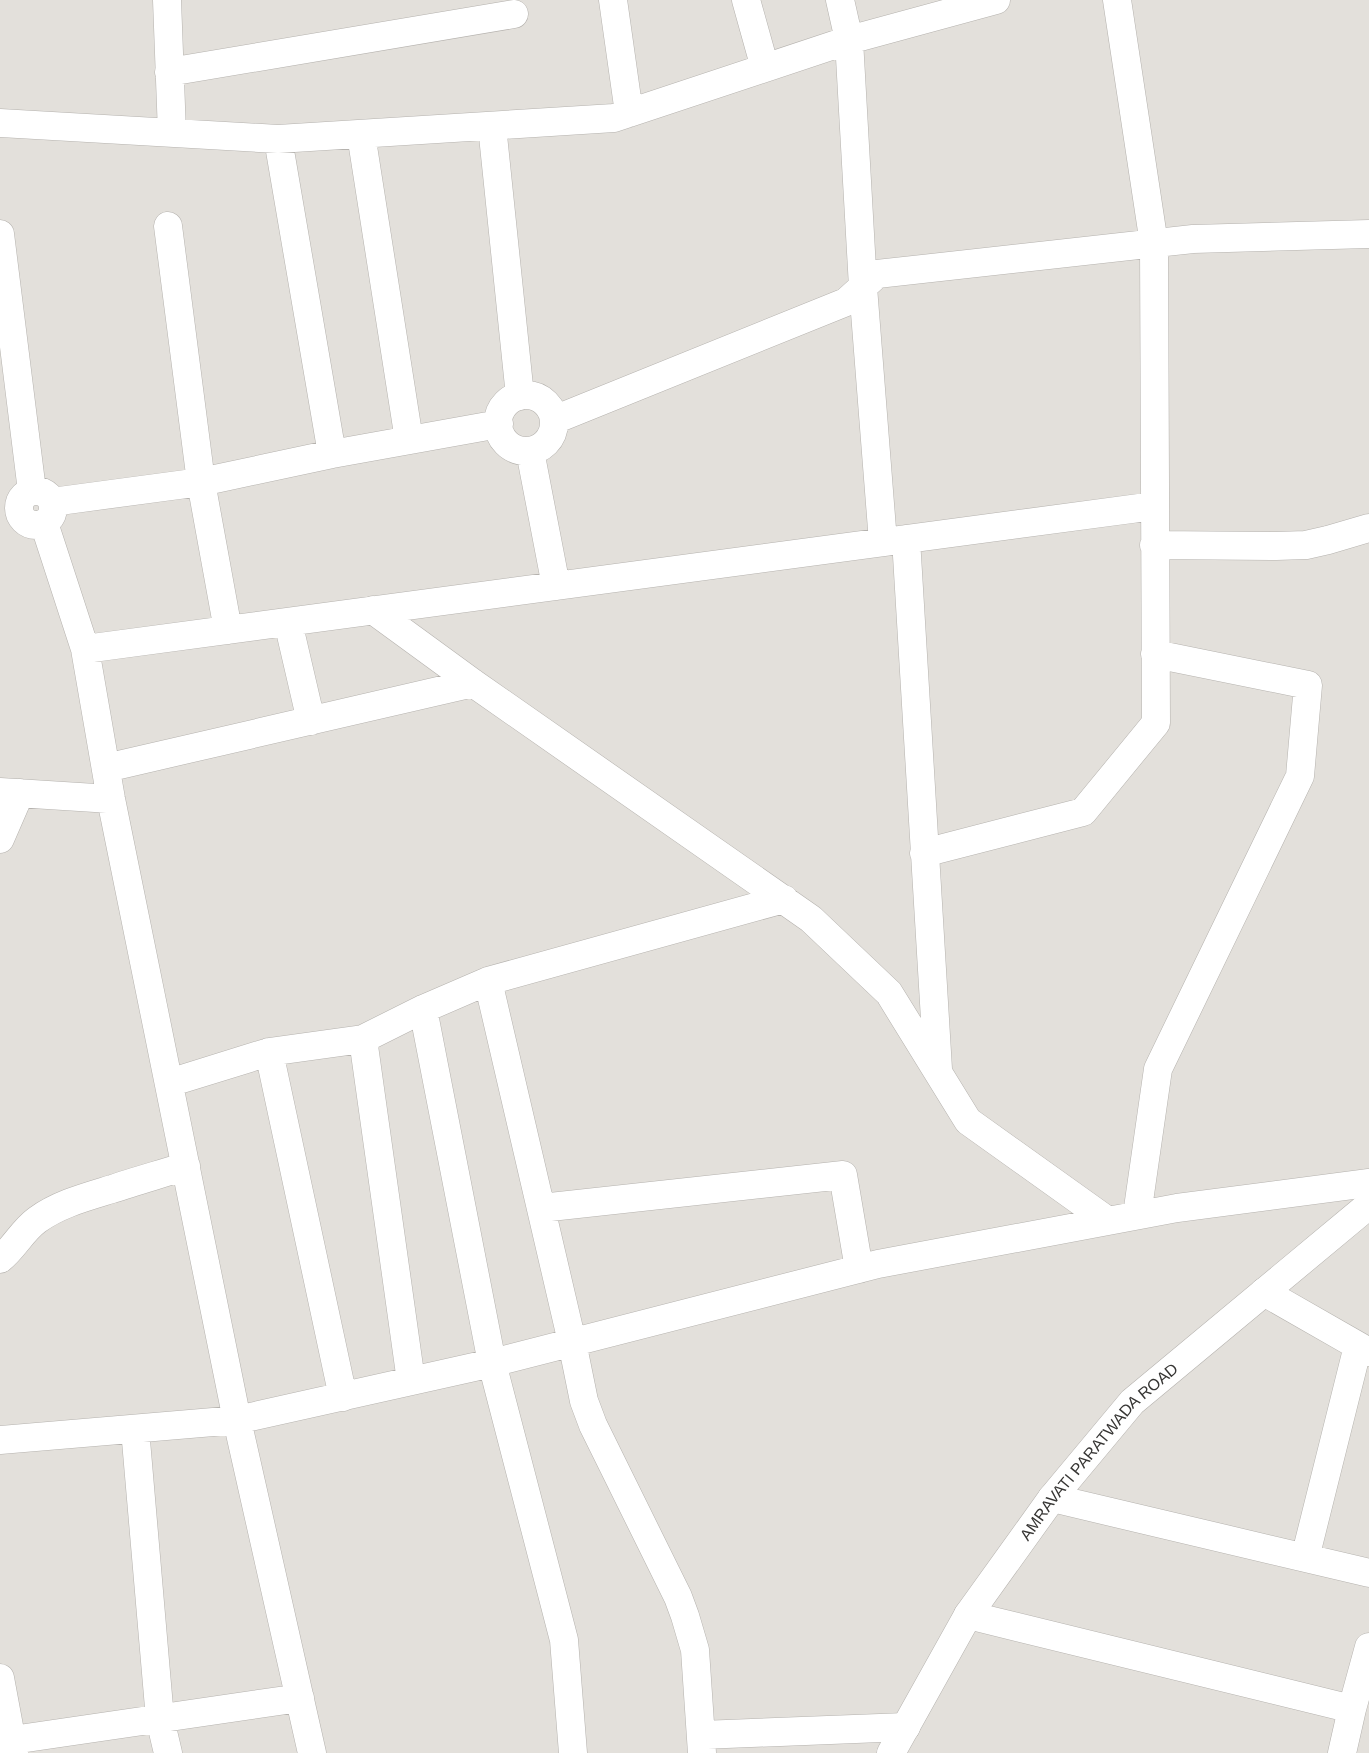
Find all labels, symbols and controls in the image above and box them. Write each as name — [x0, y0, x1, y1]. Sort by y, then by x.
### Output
street label: AMRAVATI PARATWADA ROAD — [1017, 1360, 1181, 1543]

